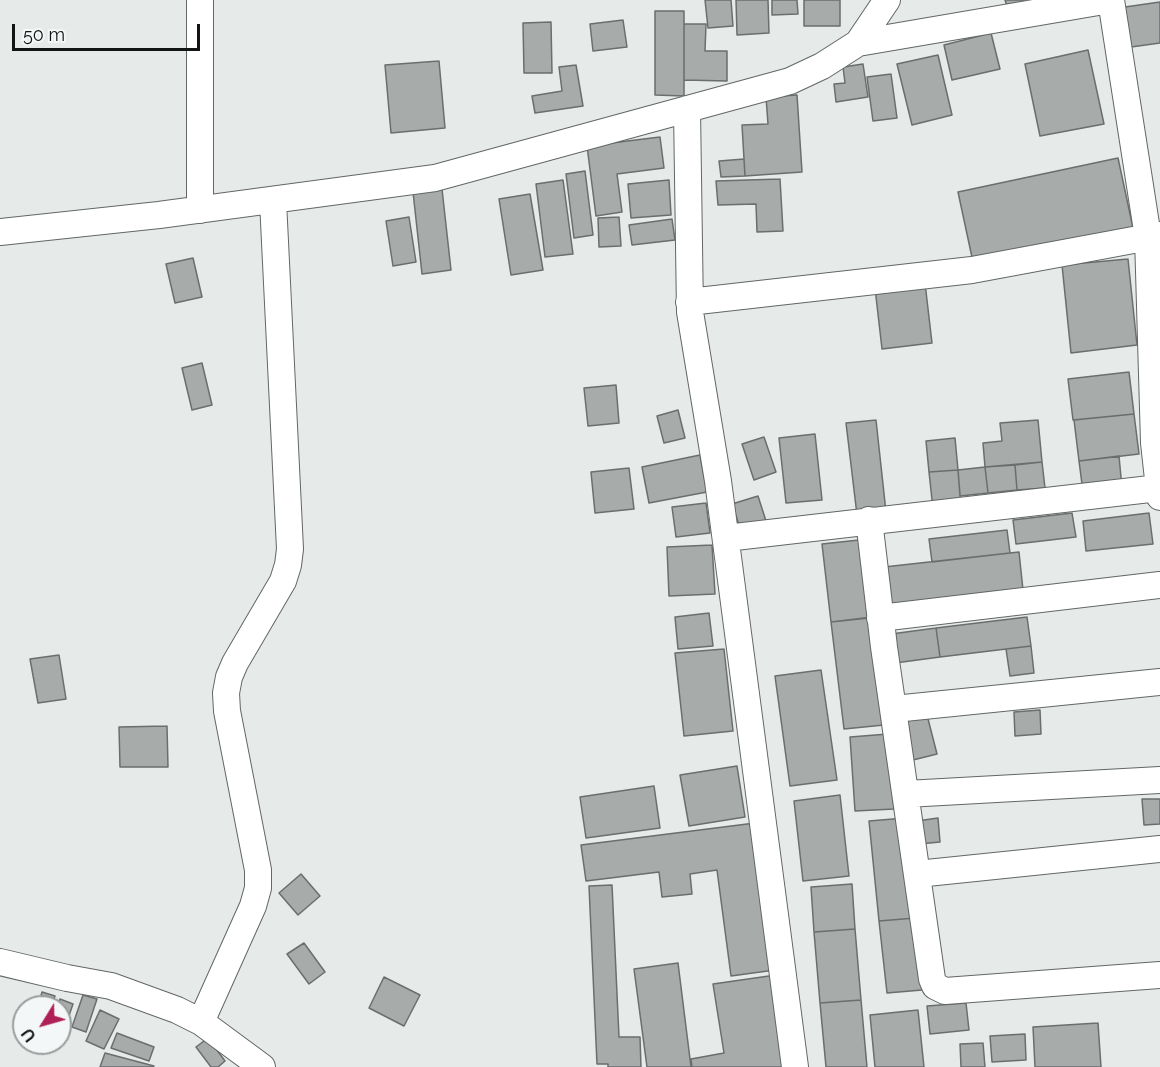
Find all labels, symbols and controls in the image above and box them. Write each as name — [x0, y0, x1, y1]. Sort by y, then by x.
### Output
scale bar — [15, 12, 202, 50]
text: 50 m — [23, 24, 65, 45]
north arrow — [12, 995, 72, 1055]
text: U — [18, 1024, 40, 1045]

